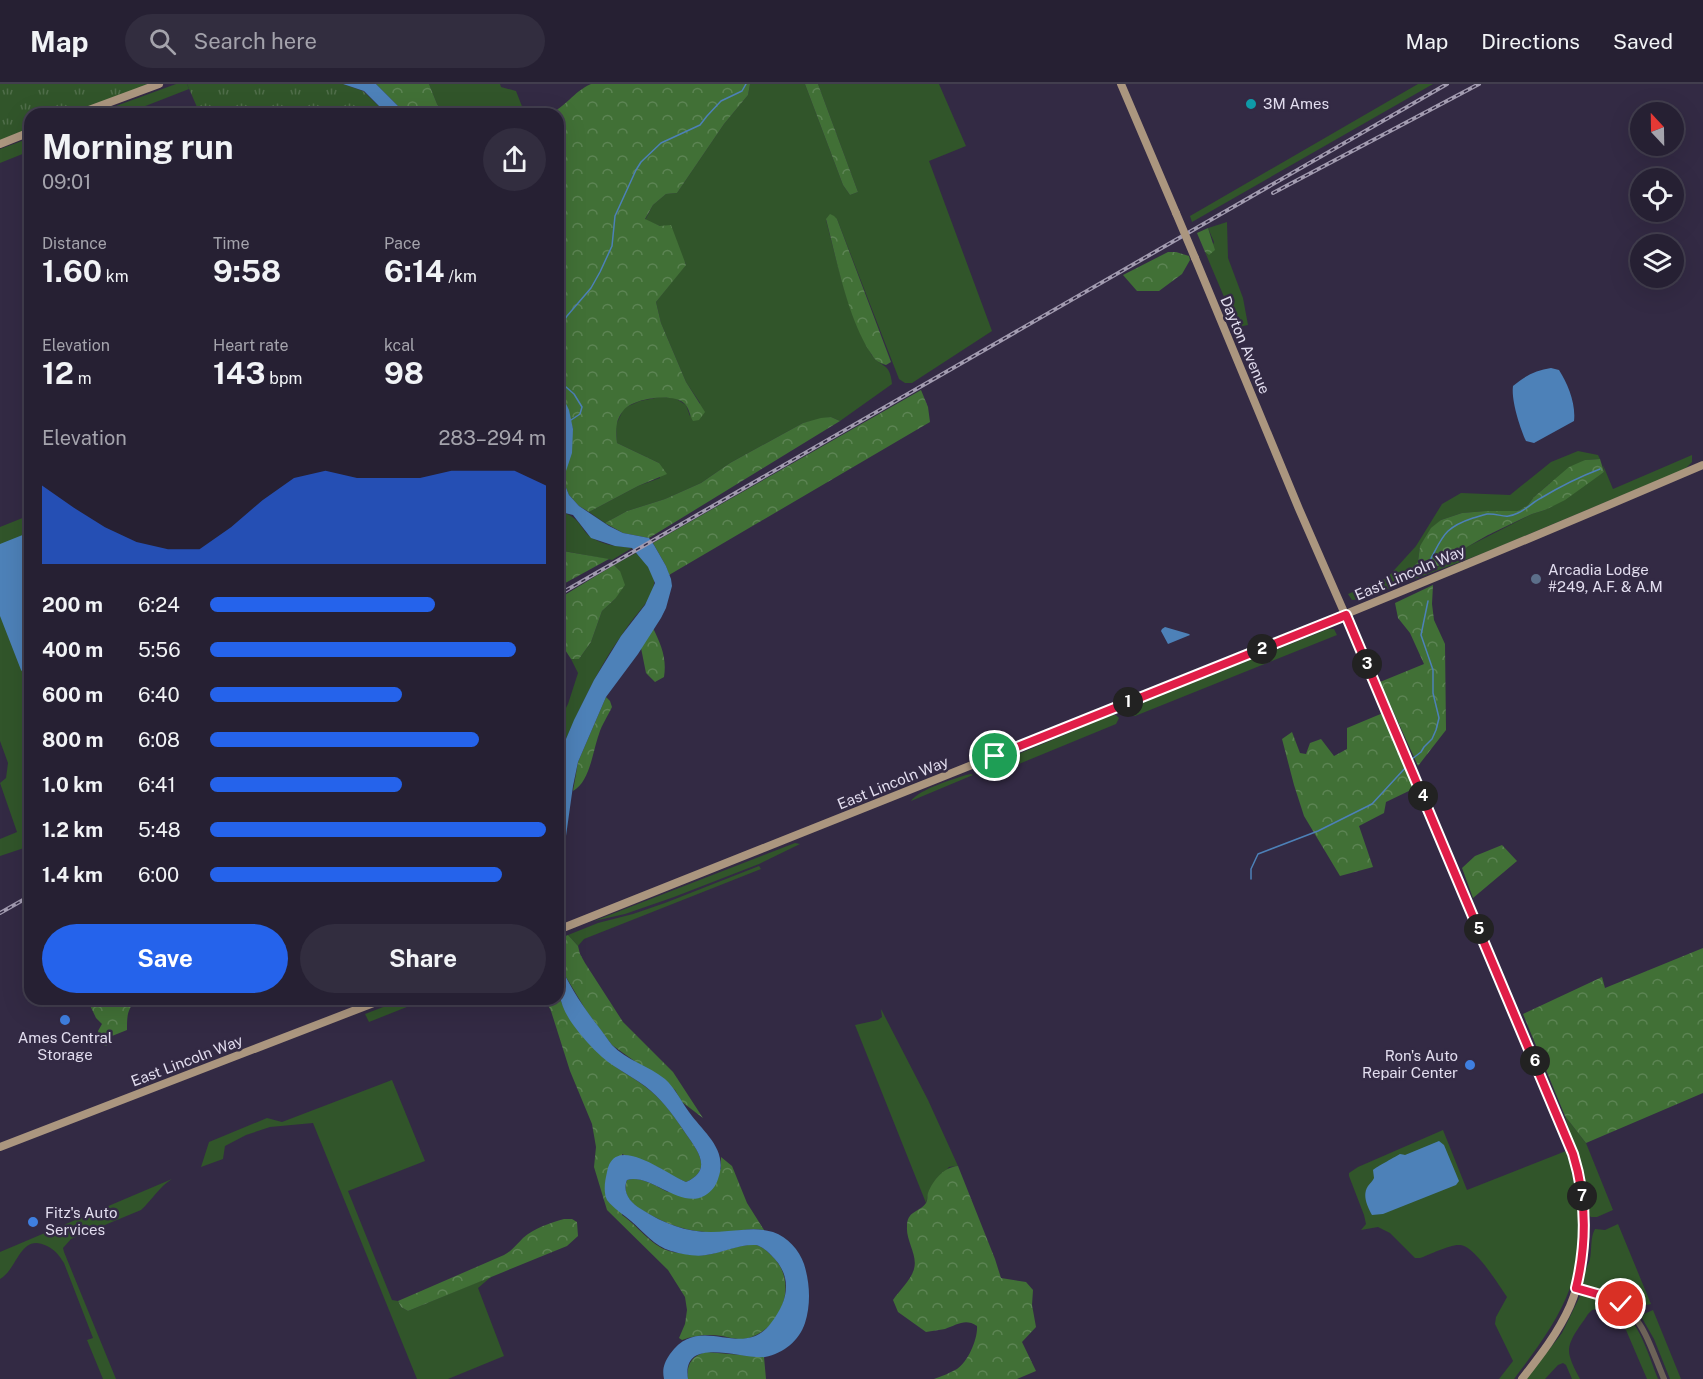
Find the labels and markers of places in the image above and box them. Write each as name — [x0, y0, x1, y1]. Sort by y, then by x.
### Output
place label: 3M Ames — [1263, 95, 1329, 112]
marker: 3M Ames — [1244, 97, 1258, 111]
place label: Arcadia Lodge #249, A.F. & A.M — [1548, 561, 1663, 595]
marker: Arcadia Lodge #249, A.F. & A.M — [1529, 572, 1543, 586]
pin: 2 — [1247, 634, 1277, 664]
pin: 3 — [1352, 649, 1382, 679]
pin: 1 — [1113, 687, 1143, 717]
pin — [969, 730, 1020, 781]
pin: 4 — [1408, 781, 1438, 811]
pin: 5 — [1464, 914, 1494, 944]
marker: Ames Central Storage — [58, 1013, 72, 1027]
place label: Ames Central Storage — [18, 1029, 112, 1063]
pin: 6 — [1520, 1046, 1550, 1076]
place label: Ron's Auto Repair Center — [1362, 1047, 1458, 1081]
marker: Ron's Auto Repair Center — [1463, 1058, 1477, 1072]
pin: 7 — [1567, 1181, 1597, 1211]
place label: Fitz's Auto Services — [45, 1204, 117, 1238]
marker: Fitz's Auto Services — [26, 1215, 40, 1229]
pin — [1595, 1278, 1646, 1329]

